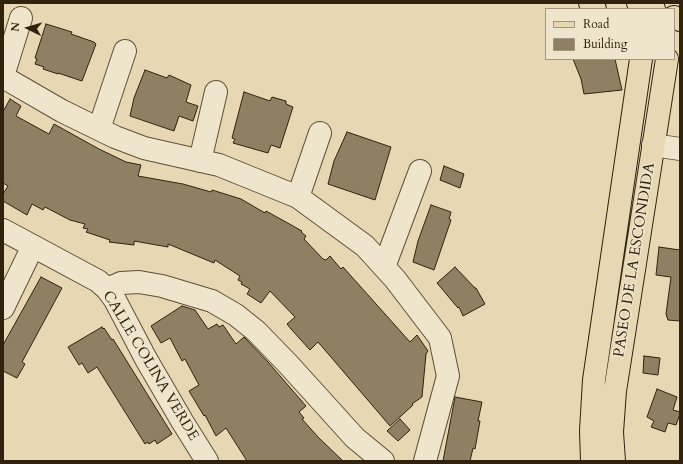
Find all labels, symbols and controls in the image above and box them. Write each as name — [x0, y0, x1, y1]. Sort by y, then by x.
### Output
north arrow — [8, 8, 48, 48]
legend — [545, 8, 675, 60]
text: Road — [583, 16, 609, 32]
text: N — [8, 22, 23, 32]
text: Building — [583, 36, 627, 52]
street label: PASEO DE LA ESCONDIDA — [611, 161, 659, 359]
street label: CALLE COLINA VERDE — [98, 288, 202, 444]

